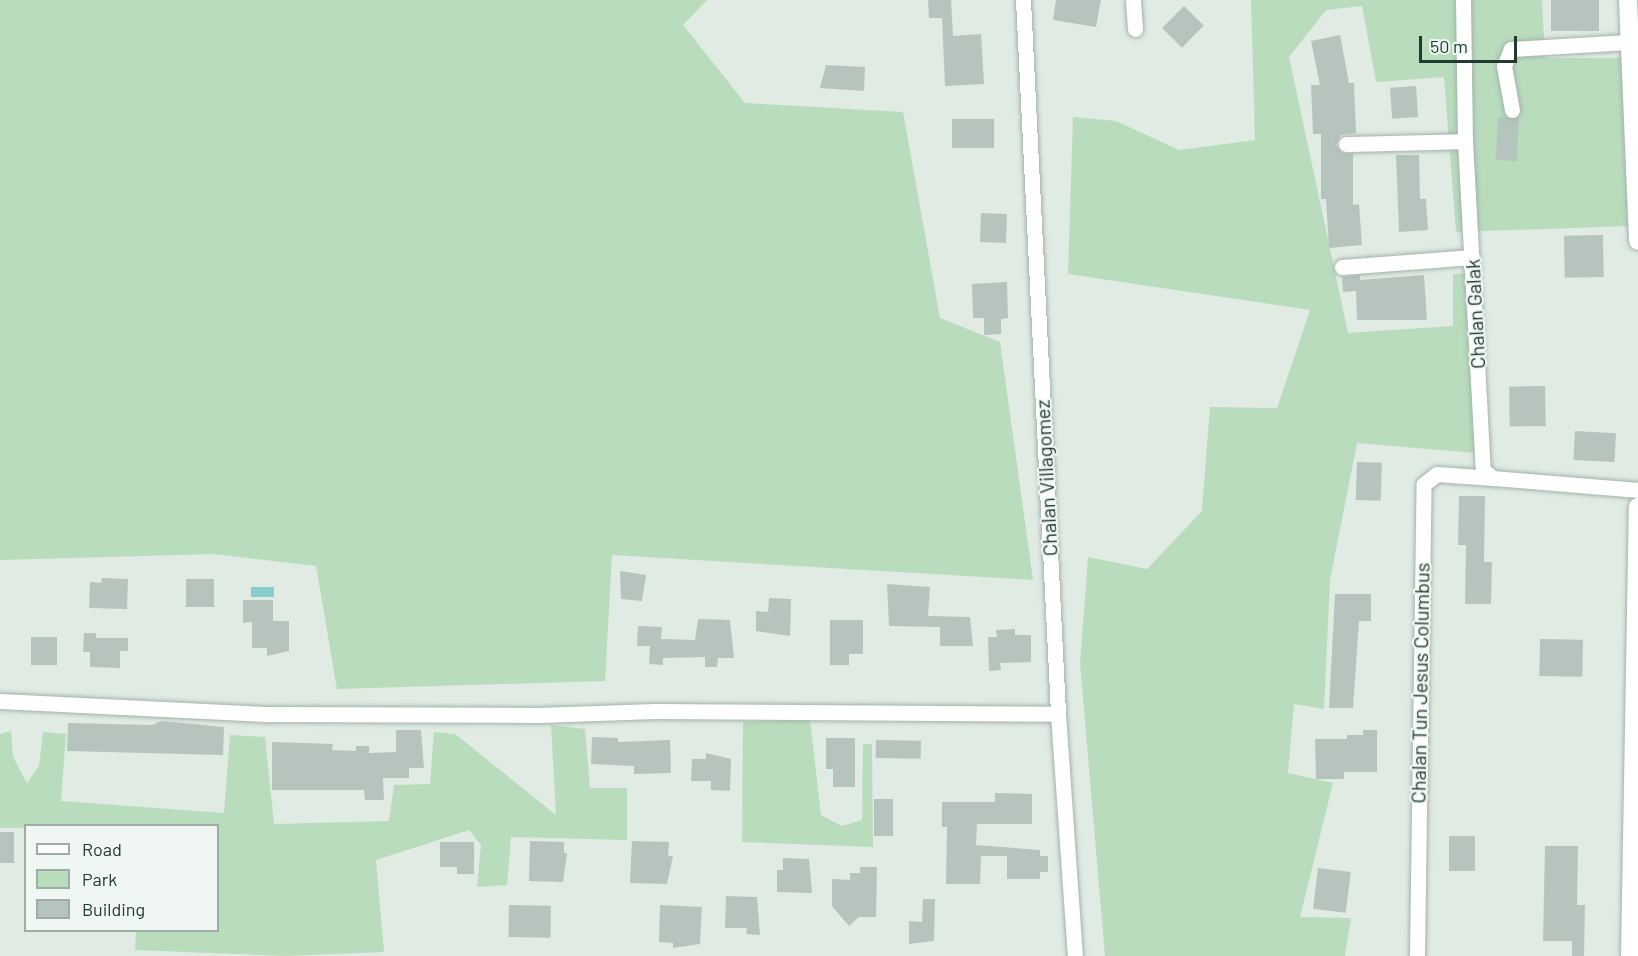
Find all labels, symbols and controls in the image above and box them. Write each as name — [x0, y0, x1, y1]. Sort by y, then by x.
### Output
scale bar — [1422, 24, 1520, 62]
text: 50 m — [1430, 35, 1468, 57]
street label: Chalan Galak — [1460, 258, 1490, 370]
street label: Chalan Villagomez — [1030, 399, 1062, 557]
street label: Chalan Tun Jesus Columbus — [1406, 562, 1434, 804]
legend — [24, 824, 219, 932]
text: Road — [82, 838, 122, 860]
text: Park — [82, 868, 117, 890]
text: Building — [82, 898, 145, 920]

